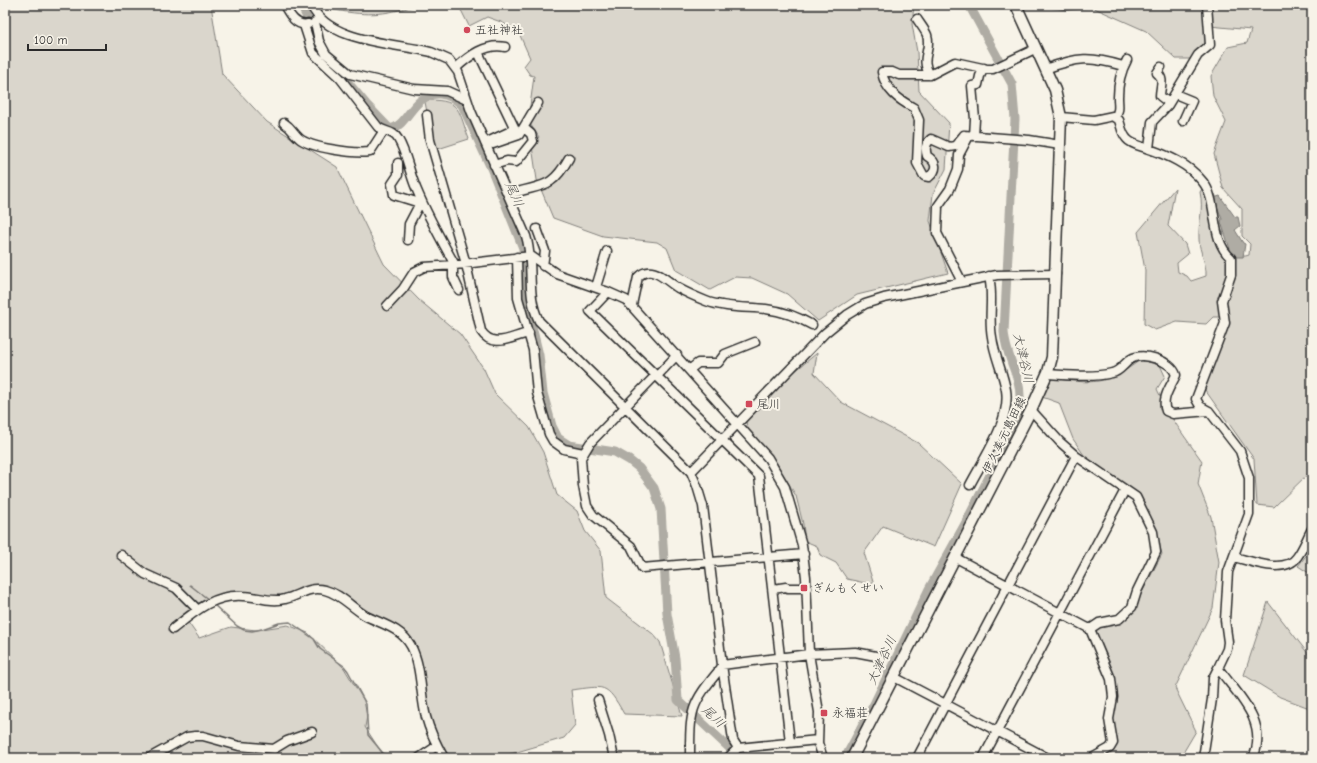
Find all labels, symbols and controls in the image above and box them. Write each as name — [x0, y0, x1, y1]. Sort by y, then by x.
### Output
place label: 五社神社 — [475, 23, 523, 37]
marker: 五社神社 — [462, 25, 472, 35]
scale bar — [28, 26, 106, 52]
text: 100 m — [34, 33, 67, 47]
water label: 尾川 — [503, 179, 527, 209]
water label: 大津谷川 — [1010, 331, 1037, 385]
street label: 伊久美元島田線 — [979, 394, 1029, 476]
place label: 尾川 — [757, 397, 781, 411]
marker: 尾川 — [744, 399, 754, 409]
place label: ぎんもくせい — [812, 581, 884, 595]
marker: ぎんもくせい — [799, 583, 809, 593]
water label: 大津谷川 — [864, 633, 899, 687]
water label: 尾川 — [699, 702, 728, 731]
place label: 永福荘 — [832, 706, 868, 720]
marker: 永福荘 — [819, 708, 829, 718]

